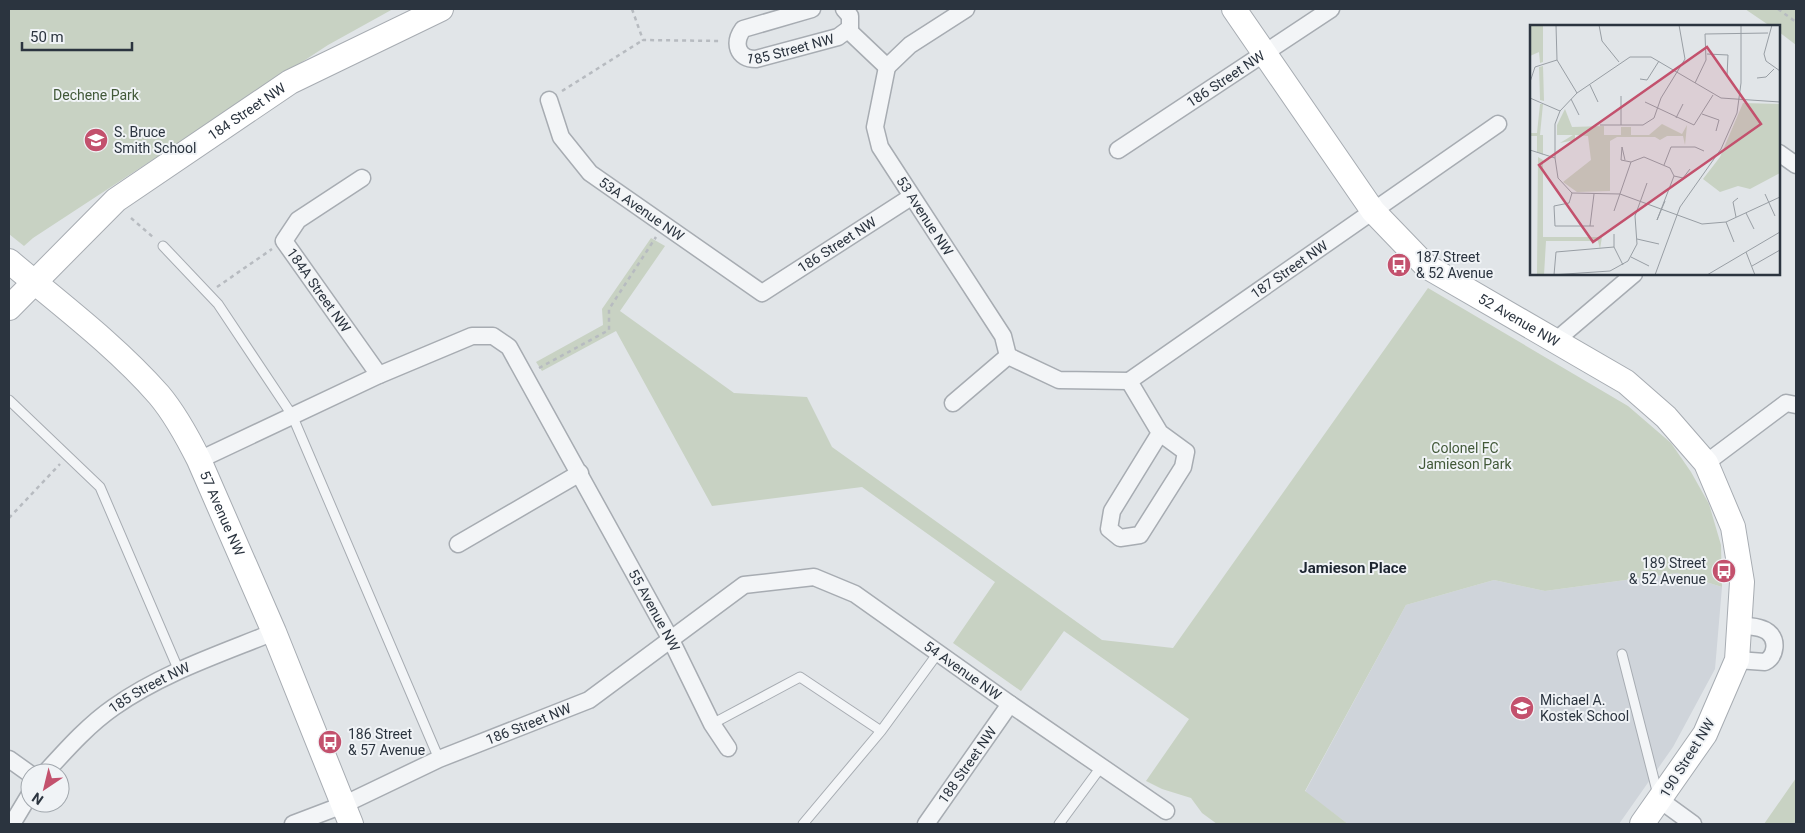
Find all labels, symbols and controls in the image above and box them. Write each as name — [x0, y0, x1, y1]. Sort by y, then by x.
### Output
scale bar — [22, 20, 132, 52]
inset map — [1530, 25, 1780, 275]
text: 50 m — [30, 28, 64, 46]
street label: 185 Street NW — [745, 30, 836, 67]
street label: 186 Street NW — [1184, 47, 1268, 110]
street label: 184 Street NW — [205, 79, 289, 143]
park label: Dechene Park — [53, 87, 140, 103]
place label: S. Bruce Smith School — [114, 124, 196, 156]
school or university icon: S. Bruce Smith School — [83, 127, 109, 153]
street label: 53 Avenue NW — [893, 173, 957, 259]
street label: 53A Avenue NW — [596, 174, 688, 245]
street label: 186 Street NW — [795, 213, 880, 276]
street label: 187 Street NW — [1248, 237, 1331, 302]
street label: 184A Street NW — [284, 245, 354, 336]
place label: 187 Street & 52 Avenue — [1416, 249, 1493, 281]
bus stop icon: 187 Street & 52 Avenue — [1386, 252, 1412, 278]
street label: 52 Avenue NW — [1476, 290, 1563, 350]
park label: Colonel FC Jamieson Park — [1418, 440, 1512, 472]
street label: 57 Avenue NW — [197, 468, 248, 559]
place label: 189 Street & 52 Avenue — [1629, 555, 1706, 587]
bus stop icon: 189 Street & 52 Avenue — [1711, 558, 1737, 584]
district label: Jamieson Place — [1299, 559, 1407, 577]
street label: 55 Avenue NW — [625, 566, 683, 654]
street label: 54 Avenue NW — [921, 638, 1005, 704]
street label: 185 Street NW — [106, 659, 193, 716]
place label: Michael A. Kostek School — [1540, 692, 1629, 724]
school or university icon: Michael A. Kostek School — [1509, 695, 1535, 721]
street label: 186 Street NW — [484, 700, 574, 748]
street label: 190 Street NW — [1656, 715, 1718, 800]
street label: 188 Street NW — [935, 723, 1000, 806]
place label: 186 Street & 57 Avenue — [348, 726, 425, 758]
bus stop icon: 186 Street & 57 Avenue — [317, 729, 343, 755]
north arrow — [20, 763, 70, 813]
text: N — [29, 789, 46, 808]

